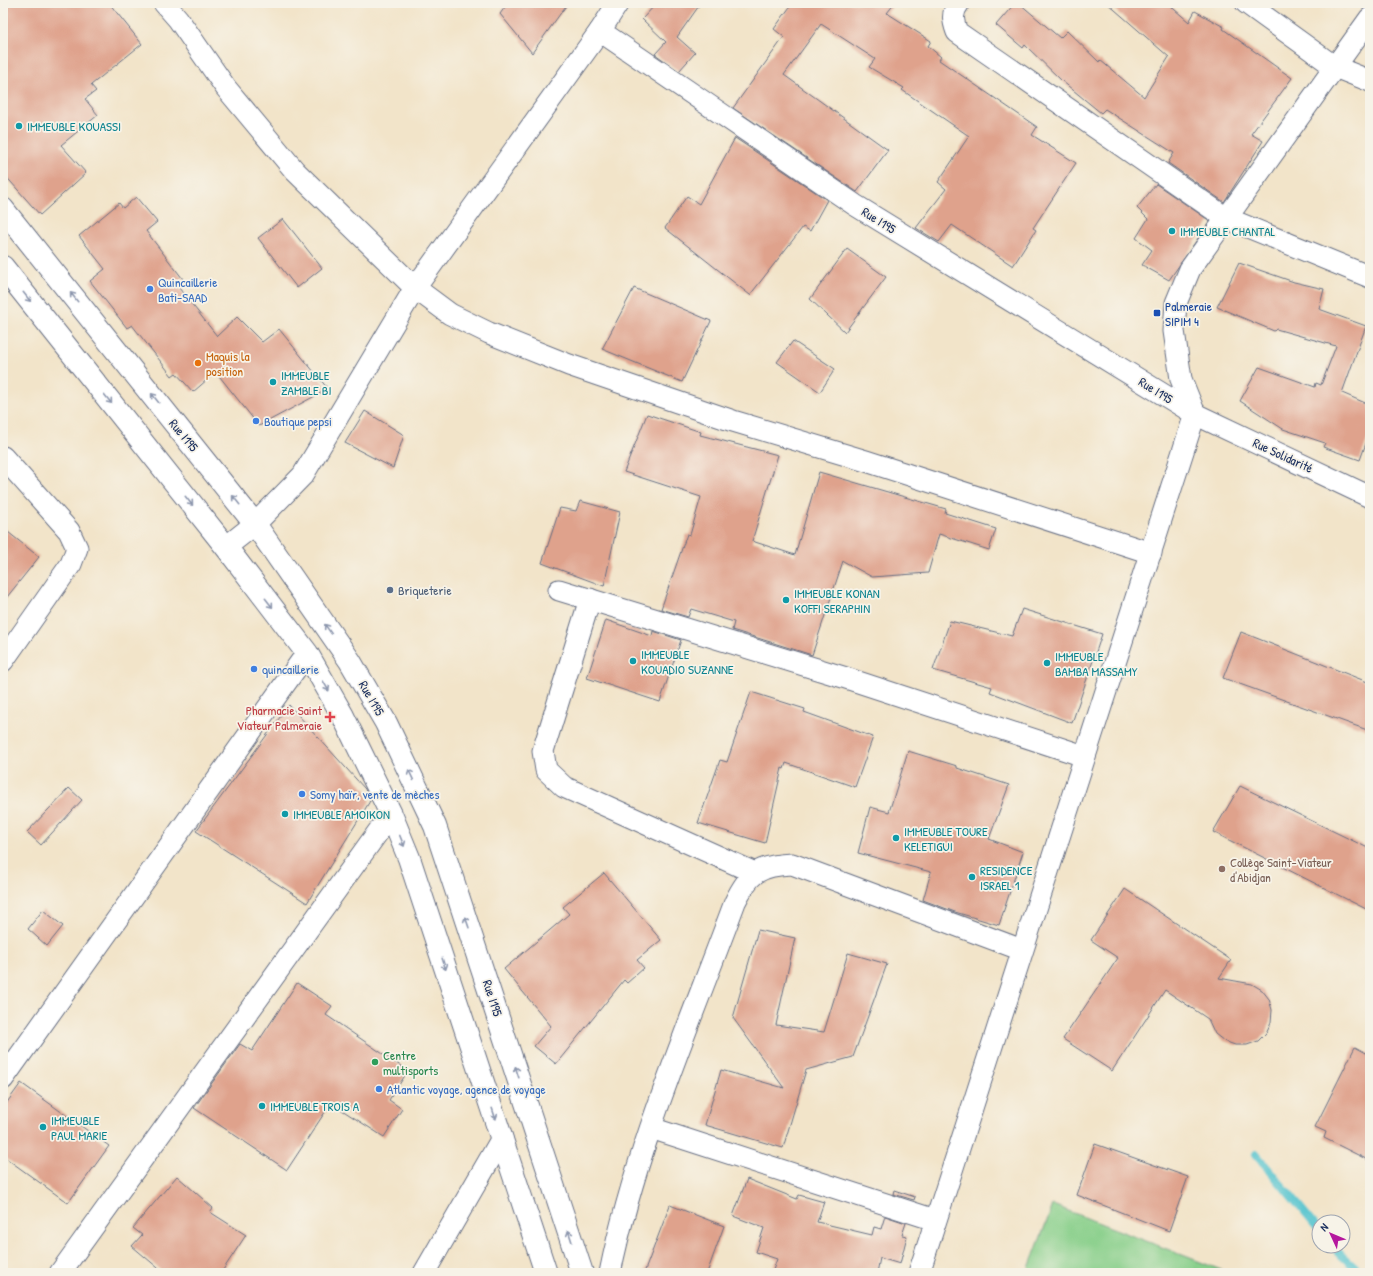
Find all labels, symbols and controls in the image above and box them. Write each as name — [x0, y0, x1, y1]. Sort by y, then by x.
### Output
place label: IMMEUBLE KOUASSI — [27, 117, 121, 135]
marker: IMMEUBLE KOUASSI — [14, 121, 24, 131]
street label: Rue I195 — [858, 202, 900, 238]
place label: IMMEUBLE CHANTAL — [1180, 222, 1275, 240]
marker: IMMEUBLE CHANTAL — [1167, 226, 1177, 236]
place label: Quincaillerie Bati-SAAD — [158, 273, 217, 306]
marker: Quincaillerie Bati-SAAD — [145, 284, 155, 294]
one-way arrow — [69, 291, 78, 302]
one-way arrow — [23, 292, 32, 303]
place label: Palmeraie SIPIM 4 — [1165, 297, 1212, 330]
marker: Palmeraie SIPIM 4 — [1152, 308, 1162, 318]
place label: Maquis la position — [206, 347, 250, 380]
marker: Maquis la position — [193, 358, 203, 368]
place label: IMMEUBLE ZAMBLE BI — [281, 366, 331, 399]
street label: Rue I195 — [1135, 372, 1177, 408]
marker: IMMEUBLE ZAMBLE BI — [268, 377, 278, 387]
one-way arrow — [104, 393, 113, 404]
one-way arrow — [150, 393, 159, 404]
place label: Boutique pepsi — [264, 412, 332, 430]
street label: Rue I195 — [165, 415, 203, 456]
marker: Boutique pepsi — [251, 416, 261, 426]
street label: Rue Solidarité — [1250, 433, 1316, 477]
one-way arrow — [232, 494, 240, 505]
one-way arrow — [185, 495, 194, 506]
place label: Briqueterie — [398, 581, 452, 599]
place label: IMMEUBLE KONAN KOFFI SERAPHIN — [794, 584, 880, 617]
marker: Briqueterie — [385, 585, 395, 595]
marker: IMMEUBLE KONAN KOFFI SERAPHIN — [781, 595, 791, 605]
one-way arrow — [265, 598, 273, 609]
one-way arrow — [324, 623, 332, 634]
place label: IMMEUBLE KOUADIO SUZANNE — [641, 645, 734, 678]
place label: IMMEUBLE BAMBA MASSAMY — [1055, 647, 1138, 680]
marker: IMMEUBLE KOUADIO SUZANNE — [628, 656, 638, 666]
marker: IMMEUBLE BAMBA MASSAMY — [1042, 658, 1052, 668]
place label: quincaillerie — [262, 660, 319, 678]
marker: quincaillerie — [249, 664, 259, 674]
street label: Rue I195 — [355, 677, 389, 719]
one-way arrow — [323, 680, 331, 692]
place label: Pharmacie Saint Viateur Palmeraie — [237, 701, 323, 734]
marker: Pharmacie Saint Viateur Palmeraie — [325, 712, 335, 722]
one-way arrow — [407, 769, 414, 781]
place label: Somy haïr, vente de mèches — [310, 785, 439, 803]
marker: Somy haïr, vente de mèches — [297, 789, 307, 799]
place label: IMMEUBLE AMOIKON — [293, 805, 390, 823]
marker: IMMEUBLE AMOIKON — [280, 809, 290, 819]
place label: IMMEUBLE TOURE KELETIGUI — [904, 822, 988, 855]
marker: IMMEUBLE TOURE KELETIGUI — [891, 833, 901, 843]
one-way arrow — [398, 834, 406, 846]
place label: Collège Saint-Viateur d'Abidjan — [1230, 853, 1332, 886]
place label: RESIDENCE ISRAEL 1 — [980, 861, 1033, 894]
marker: Collège Saint-Viateur d'Abidjan — [1217, 864, 1227, 874]
marker: RESIDENCE ISRAEL 1 — [967, 872, 977, 882]
one-way arrow — [463, 916, 470, 929]
one-way arrow — [441, 957, 448, 970]
street label: Rue I195 — [479, 977, 507, 1019]
place label: Centre multisports — [383, 1046, 438, 1079]
marker: Centre multisports — [370, 1057, 380, 1067]
one-way arrow — [513, 1066, 520, 1079]
place label: Atlantic voyage, agence de voyage — [387, 1080, 546, 1098]
marker: Atlantic voyage, agence de voyage — [374, 1084, 384, 1094]
place label: IMMEUBLE TROIS A — [270, 1097, 360, 1115]
marker: IMMEUBLE TROIS A — [257, 1101, 267, 1111]
one-way arrow — [490, 1107, 498, 1119]
place label: IMMEUBLE PAUL MARIE — [51, 1111, 108, 1144]
marker: IMMEUBLE PAUL MARIE — [38, 1122, 48, 1132]
north arrow — [1311, 1214, 1351, 1254]
text: N — [1317, 1220, 1331, 1234]
one-way arrow — [566, 1230, 573, 1243]

